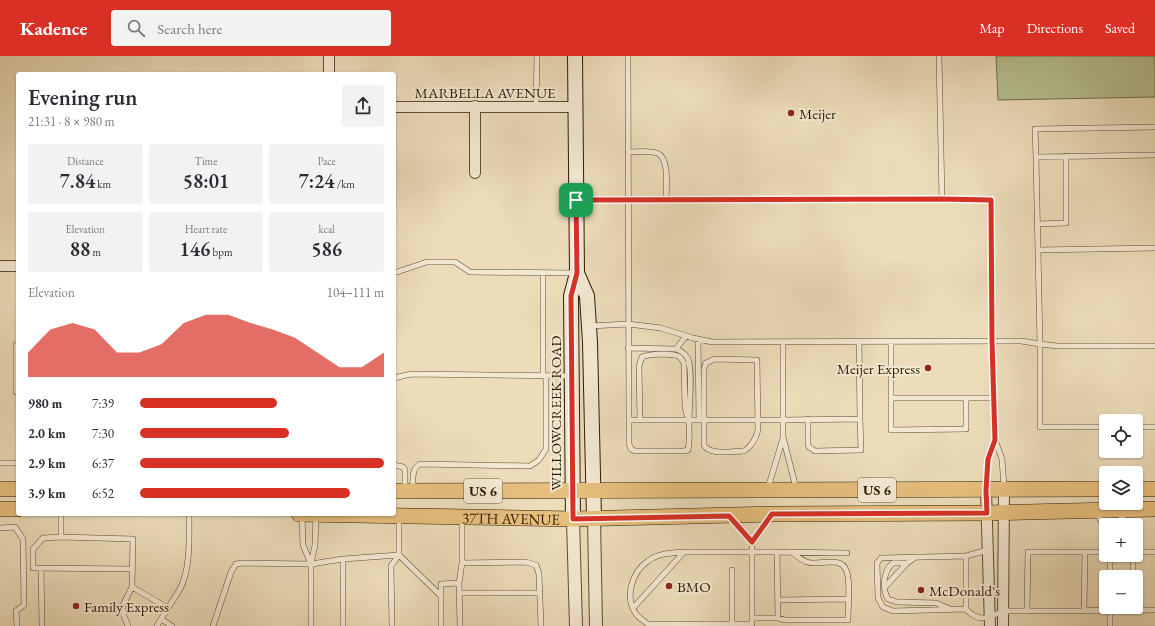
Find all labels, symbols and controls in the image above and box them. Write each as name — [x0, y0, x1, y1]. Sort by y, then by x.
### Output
search box — [111, 10, 391, 46]
text: Kadence — [20, 16, 87, 41]
icon: search — [125, 17, 147, 39]
text: Search here — [157, 19, 222, 38]
text: Map — [979, 19, 1005, 37]
text: Directions — [1027, 19, 1083, 37]
text: Saved — [1105, 19, 1135, 37]
text: Evening run — [28, 83, 137, 112]
street label: MARBELLA AVENUE — [415, 83, 556, 102]
button: share — [342, 85, 384, 127]
place label: Meijer — [799, 104, 836, 123]
marker: Meijer — [786, 108, 796, 118]
text: 21:31 · 8 × 980 m — [28, 113, 115, 130]
text: Distance — [67, 154, 104, 168]
text: Time — [195, 154, 217, 168]
text: Pace — [317, 154, 336, 168]
text: 7.84 — [60, 168, 95, 194]
text: 58:01 — [183, 168, 229, 194]
text: 7:24 — [298, 168, 335, 194]
text: km — [95, 177, 111, 191]
text: /km — [335, 177, 355, 191]
pin — [559, 183, 593, 217]
icon: arrive — [565, 189, 587, 211]
text: Elevation — [66, 222, 105, 236]
text: Heart rate — [185, 222, 227, 236]
text: kcal — [318, 222, 335, 236]
text: 88 — [70, 236, 90, 262]
text: 146 — [180, 236, 210, 262]
text: 586 — [311, 236, 342, 262]
text: m — [90, 245, 101, 259]
text: bpm — [210, 245, 232, 259]
text: Elevation — [28, 284, 75, 301]
text: 104–111 m — [327, 284, 384, 301]
street label: WILLOWCREEK ROAD — [546, 335, 565, 491]
place label: Meijer Express — [837, 359, 920, 378]
marker: Meijer Express — [923, 363, 933, 373]
text: 980 m — [28, 395, 62, 412]
text: 7:39 — [92, 395, 114, 412]
map controls — [1099, 414, 1143, 614]
button: locate — [1099, 414, 1143, 458]
text: 2.0 km — [28, 425, 66, 442]
text: 7:30 — [92, 425, 114, 442]
text: 2.9 km — [28, 455, 66, 472]
text: 6:37 — [92, 455, 114, 472]
button: layers — [1099, 466, 1143, 510]
road number: US 6 — [858, 478, 896, 502]
road number: US 6 — [464, 479, 502, 503]
text: 3.9 km — [28, 485, 66, 502]
text: 6:52 — [92, 485, 114, 502]
street label: 37TH AVENUE — [462, 507, 561, 528]
button: + — [1099, 518, 1143, 562]
button: − — [1099, 570, 1143, 614]
place label: BMO — [677, 577, 711, 596]
marker: BMO — [664, 581, 674, 591]
place label: McDonald's — [929, 581, 1000, 600]
marker: McDonald's — [916, 585, 926, 595]
place label: Family Express — [84, 597, 169, 616]
marker: Family Express — [71, 601, 81, 611]

